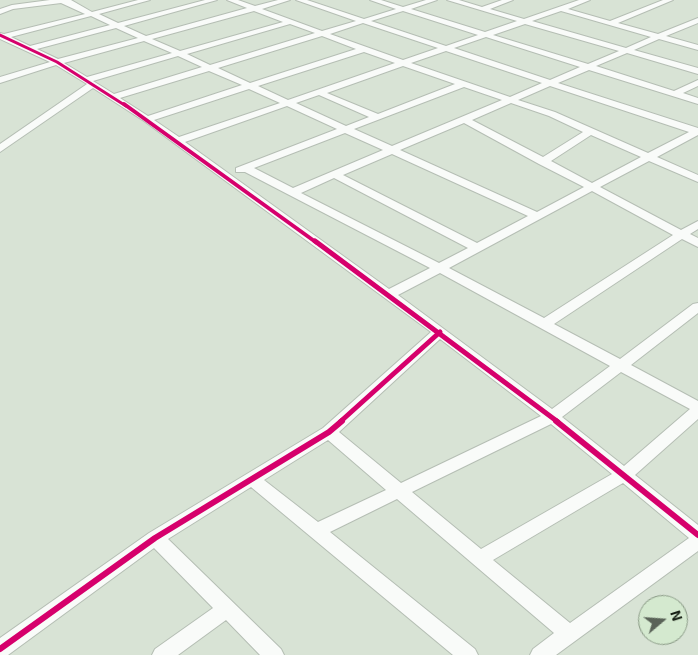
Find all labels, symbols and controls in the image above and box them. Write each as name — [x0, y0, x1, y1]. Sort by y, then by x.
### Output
north arrow — [638, 595, 688, 645]
text: N — [667, 608, 686, 623]

